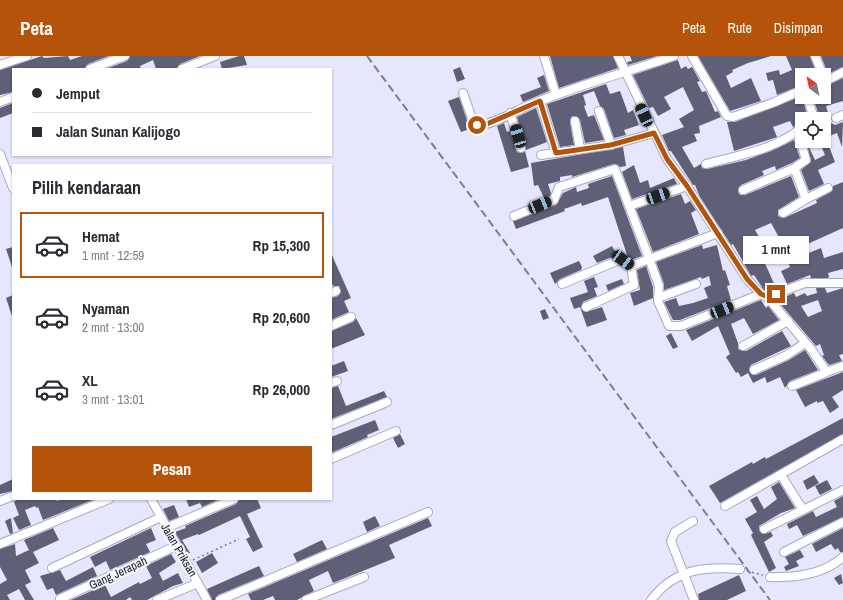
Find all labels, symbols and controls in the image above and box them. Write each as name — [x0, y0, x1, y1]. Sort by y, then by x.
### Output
text: Peta — [20, 15, 53, 41]
text: Peta — [682, 19, 706, 37]
text: Rute — [728, 19, 752, 37]
text: Disimpan — [774, 19, 823, 37]
north arrow — [795, 68, 831, 104]
map controls — [795, 68, 831, 148]
text: Jemput — [56, 83, 100, 104]
car — [633, 102, 655, 128]
button: locate — [795, 112, 831, 148]
route start — [468, 116, 486, 134]
text: Jalan Sunan Kalijogo — [56, 121, 180, 142]
car — [509, 123, 527, 149]
text: Pilih kendaraan — [32, 175, 141, 200]
car — [645, 186, 671, 206]
car — [527, 195, 553, 215]
text: Hemat — [82, 226, 120, 247]
icon: car — [34, 227, 70, 263]
text: Rp 15,300 — [253, 235, 310, 256]
callout: 1 mnt — [743, 236, 809, 264]
text: 1 mnt — [762, 241, 790, 258]
text: 1 mnt · 12:59 — [82, 247, 144, 264]
car — [610, 248, 636, 272]
route end — [767, 285, 785, 303]
text: Nyaman — [82, 298, 130, 319]
icon: car — [34, 299, 70, 335]
car — [709, 300, 735, 320]
text: Rp 20,600 — [253, 307, 310, 328]
text: 2 mnt · 13:00 — [82, 319, 144, 336]
text: XL — [82, 370, 98, 391]
icon: car — [34, 371, 70, 407]
text: Rp 26,000 — [253, 379, 310, 400]
text: 3 mnt · 13:01 — [82, 391, 144, 408]
button: Pesan — [32, 446, 312, 492]
street label: Jalan Priksan — [157, 520, 201, 580]
street label: Gang Jerapah — [86, 553, 150, 593]

